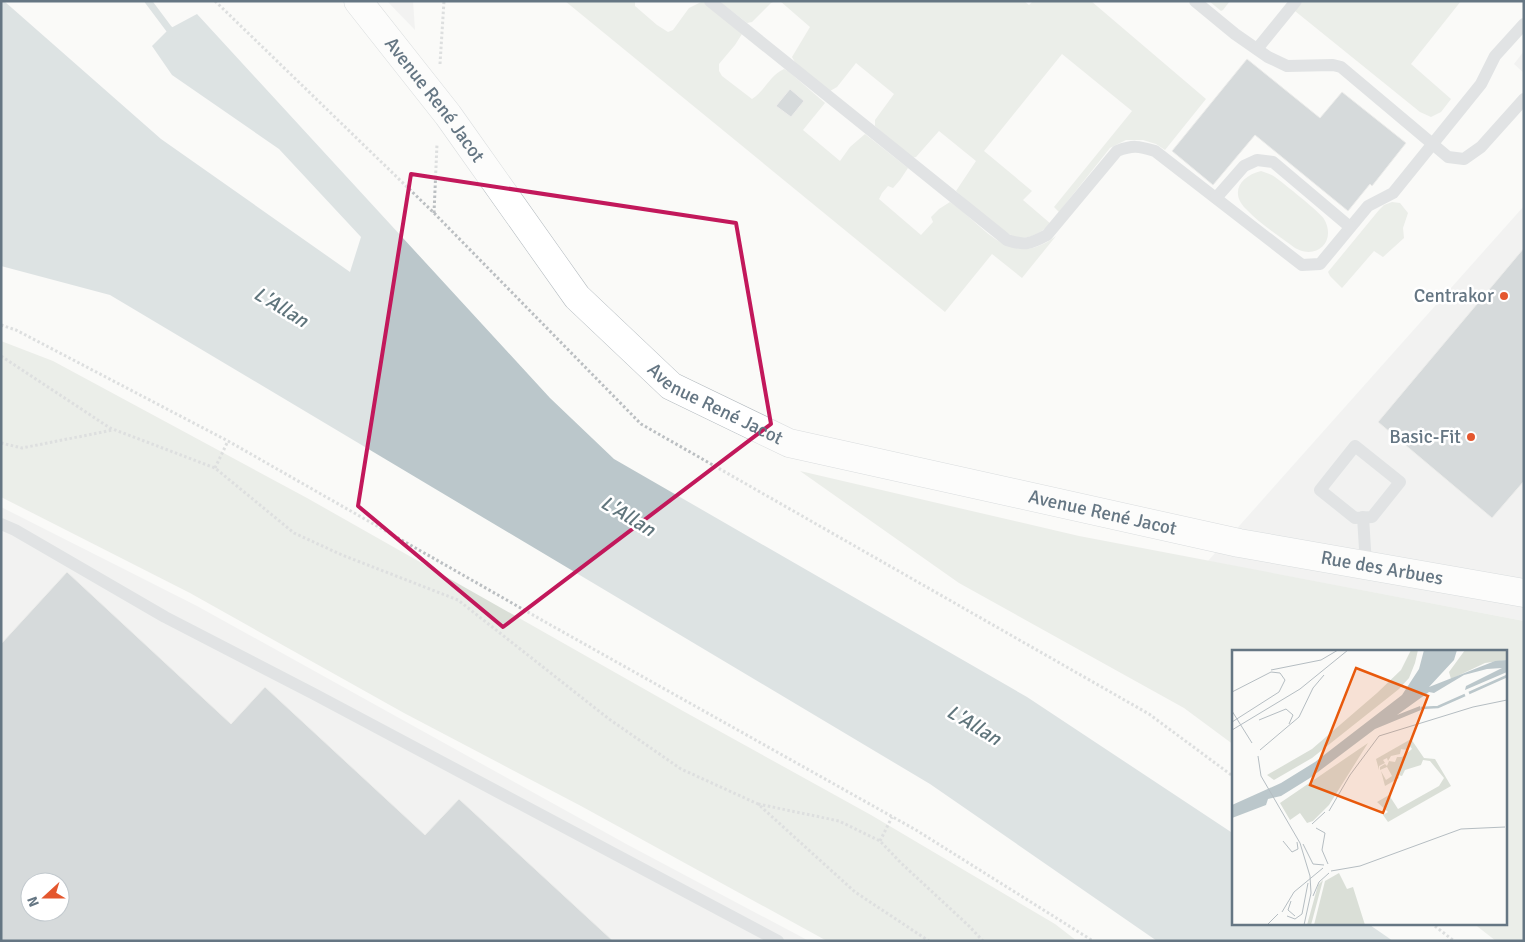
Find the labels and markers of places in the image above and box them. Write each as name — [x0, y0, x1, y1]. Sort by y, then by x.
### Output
place label: Centrakor — [1414, 284, 1494, 308]
marker: Centrakor — [1498, 290, 1510, 302]
place label: Basic-Fit — [1389, 425, 1461, 449]
marker: Basic-Fit — [1465, 431, 1477, 443]

